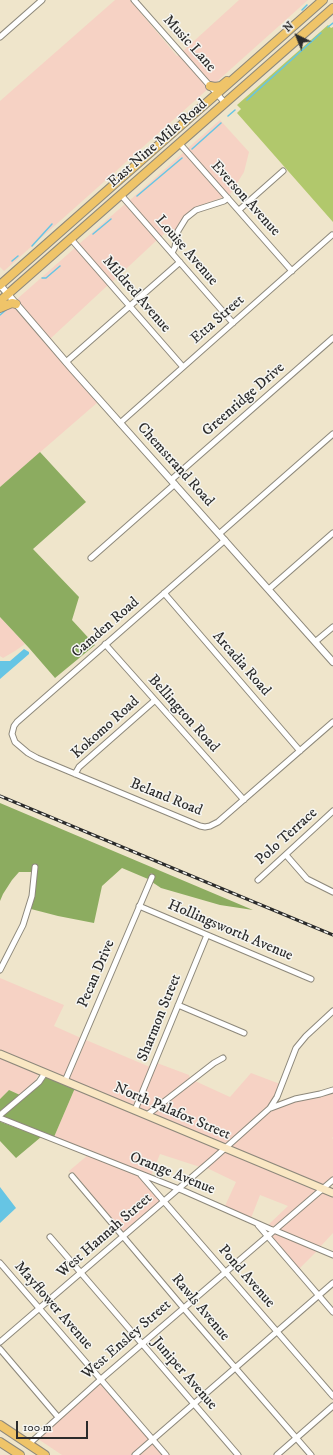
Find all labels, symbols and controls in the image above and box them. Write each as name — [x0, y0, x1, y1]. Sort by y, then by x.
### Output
street label: Music Lane — [159, 12, 219, 76]
north arrow — [277, 16, 317, 56]
text: N — [281, 19, 297, 35]
street label: East Nine Mile Road — [105, 96, 211, 192]
street label: Everson Avenue — [206, 158, 284, 240]
street label: Louise Avenue — [151, 212, 221, 290]
street label: Mildred Avenue — [98, 253, 174, 337]
street label: Etta Street — [187, 292, 249, 348]
street label: Greenridge Drive — [199, 359, 289, 441]
street label: Chemstrand Road — [133, 419, 217, 511]
street label: Camden Road — [69, 594, 143, 662]
street label: Arcadia Road — [208, 628, 274, 700]
street label: Bellington Road — [144, 672, 222, 756]
street label: Kokomo Road — [68, 693, 144, 763]
street label: Beland Road — [127, 775, 205, 821]
street label: Polo Terrace — [252, 805, 322, 869]
street label: Hollingsworth Avenue — [165, 897, 295, 965]
street label: Pecan Drive — [75, 937, 119, 1011]
street label: Sharmon Street — [134, 972, 186, 1064]
street label: North Palafox Street — [111, 1079, 233, 1145]
street label: Orange Avenue — [127, 1149, 217, 1199]
street label: West Hannah Street — [54, 1190, 156, 1282]
street label: Pond Avenue — [214, 1242, 278, 1312]
street label: Mayflower Avenue — [10, 1258, 96, 1354]
street label: Rawls Avenue — [167, 1271, 233, 1345]
street label: West Ensley Street — [79, 1296, 175, 1384]
street label: Juniper Avenue — [148, 1334, 220, 1414]
scale bar — [18, 1413, 90, 1439]
text: 100 m — [23, 1420, 52, 1435]

